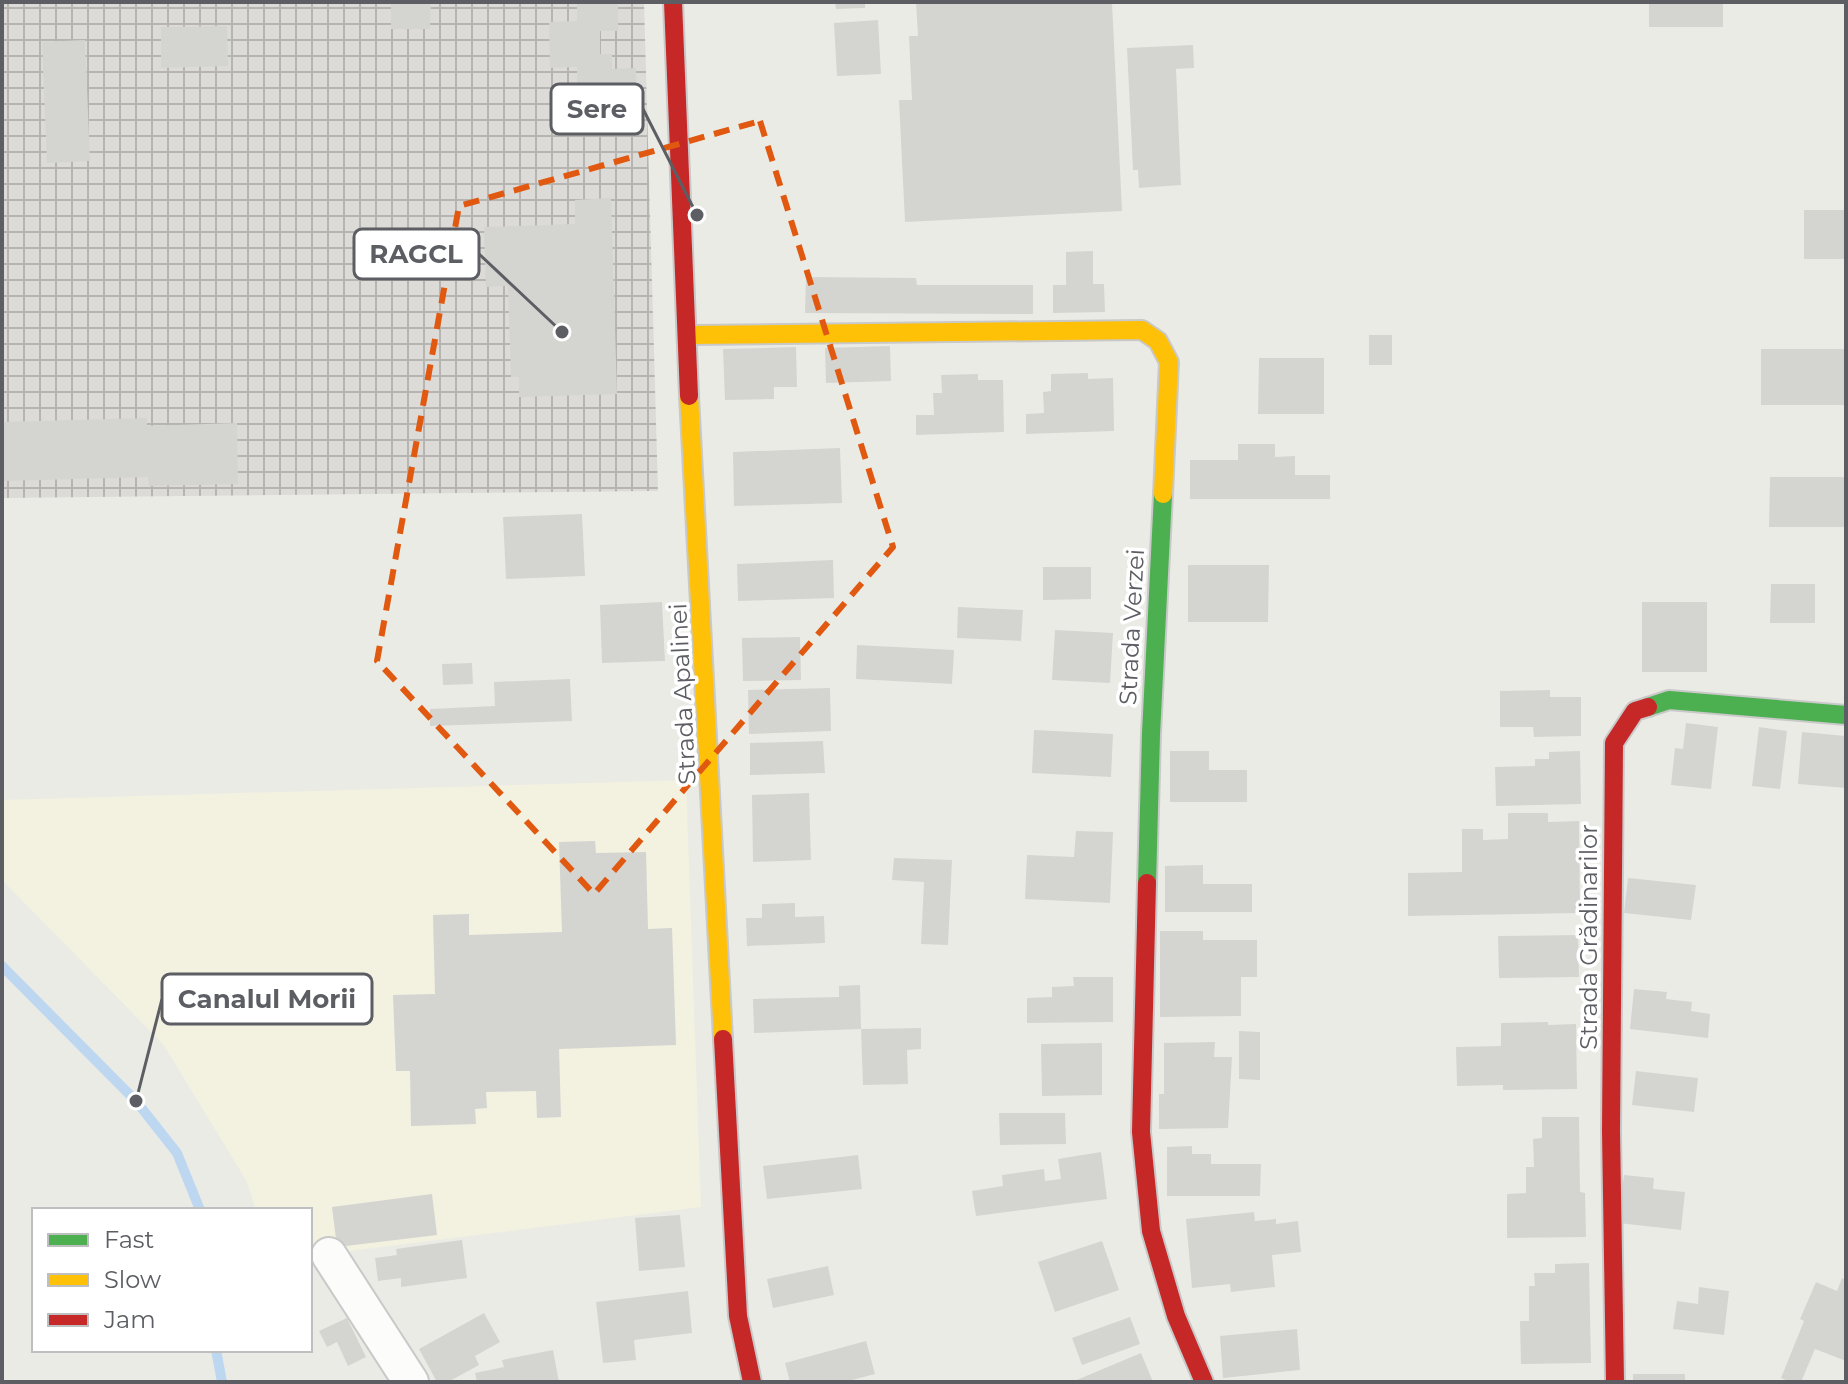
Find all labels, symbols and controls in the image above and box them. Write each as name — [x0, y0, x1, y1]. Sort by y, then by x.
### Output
callout: Sere — [551, 84, 643, 134]
text: Sere — [567, 93, 627, 125]
callout: RAGCL — [354, 229, 479, 279]
text: RAGCL — [369, 238, 463, 270]
street label: Strada Verzei — [1113, 548, 1150, 706]
street label: Strada Apalinei — [663, 603, 702, 786]
street label: Strada Grădinarilor — [1574, 824, 1603, 1050]
callout: Canalul Morii — [162, 974, 372, 1024]
text: Canalul Morii — [178, 983, 356, 1015]
legend — [32, 1208, 312, 1352]
text: Fast — [104, 1225, 155, 1254]
text: Slow — [104, 1265, 161, 1294]
text: Jam — [103, 1305, 156, 1334]

